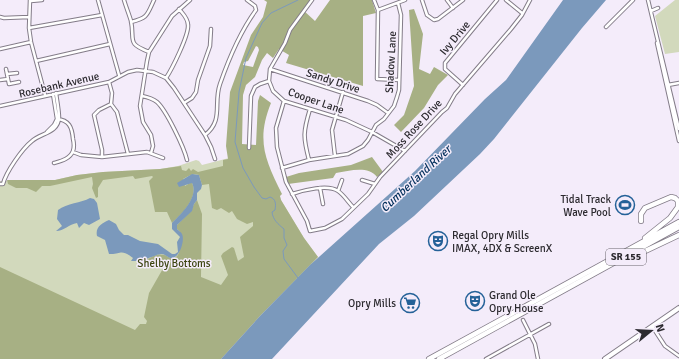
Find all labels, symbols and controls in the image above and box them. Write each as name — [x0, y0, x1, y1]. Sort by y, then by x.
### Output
street label: Ivy Drive — [437, 18, 473, 58]
street label: Shadow Lane — [383, 31, 399, 93]
street label: Sandy Drive — [305, 66, 361, 96]
street label: Rosebank Avenue — [17, 69, 101, 101]
street label: Cooper Lane — [286, 85, 346, 117]
street label: Moss Rose Drive — [383, 97, 445, 161]
water label: Cumberland River — [377, 141, 456, 216]
place label: Tidal Track Wave Pool — [560, 193, 611, 219]
sports icon: Tidal Track Wave Pool — [614, 194, 636, 216]
place label: Regal Opry Mills IMAX, 4DX & ScreenX — [452, 229, 553, 255]
theatre icon: Regal Opry Mills IMAX, 4DX & ScreenX — [427, 230, 449, 252]
road number: SR 155 — [606, 249, 646, 265]
park label: Shelby Bottoms — [137, 257, 211, 270]
place label: Grand Ole Opry House — [489, 289, 543, 315]
theatre icon: Grand Ole Opry House — [464, 290, 486, 312]
supermarket icon: Opry Mills — [399, 292, 421, 314]
place label: Opry Mills — [348, 297, 396, 310]
north arrow — [631, 311, 671, 351]
text: N — [653, 322, 667, 334]

